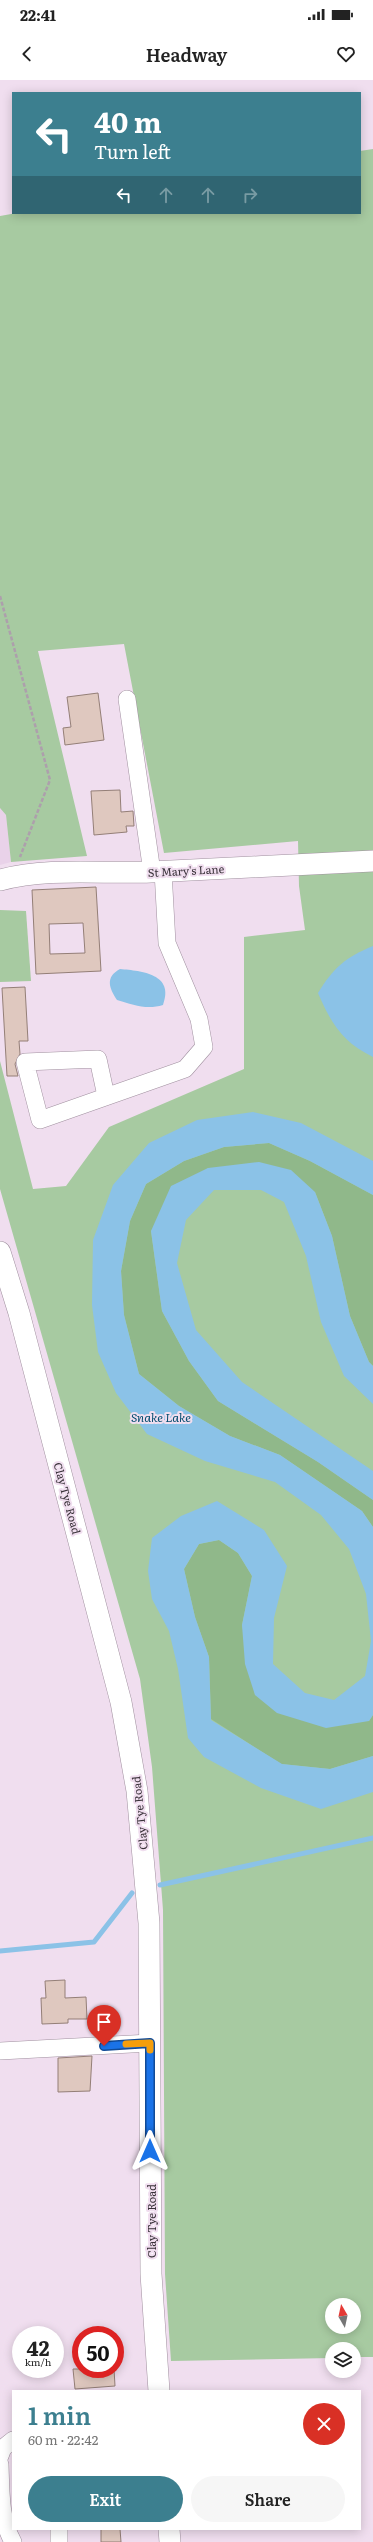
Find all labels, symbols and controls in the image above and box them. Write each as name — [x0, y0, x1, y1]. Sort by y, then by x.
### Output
text: 22:41 — [20, 3, 56, 26]
text: Headway — [146, 41, 227, 68]
icon: back — [16, 43, 38, 65]
icon: heart — [335, 43, 357, 65]
text: 40 m — [94, 100, 162, 142]
icon: left — [28, 108, 80, 160]
text: Turn left — [94, 138, 171, 165]
icon: left — [113, 184, 135, 206]
icon: ahead — [155, 184, 177, 206]
icon: ahead — [197, 184, 219, 206]
icon: right — [239, 184, 261, 206]
street label: St Mary's Lane — [147, 860, 225, 880]
water label: Snake Lake — [131, 1408, 191, 1426]
street label: Clay Tye Road — [51, 1460, 85, 1536]
street label: Clay Tye Road — [127, 1775, 151, 1851]
pin — [87, 2005, 121, 2046]
icon: arrive — [93, 2011, 115, 2033]
position arrow — [129, 2130, 171, 2172]
street label: Clay Tye Road — [143, 2184, 159, 2258]
north arrow — [325, 2298, 361, 2334]
map controls — [325, 2298, 361, 2378]
speed limit sign: 50 — [72, 2326, 124, 2378]
text: 42 — [27, 2332, 49, 2362]
button: layers — [325, 2342, 361, 2378]
text: km/h — [25, 2354, 51, 2369]
text: 1 min — [28, 2397, 91, 2432]
button: close — [303, 2403, 345, 2445]
text: 60 m · 22:42 — [28, 2430, 98, 2449]
button: Exit — [28, 2476, 183, 2522]
button: Share — [191, 2476, 345, 2522]

